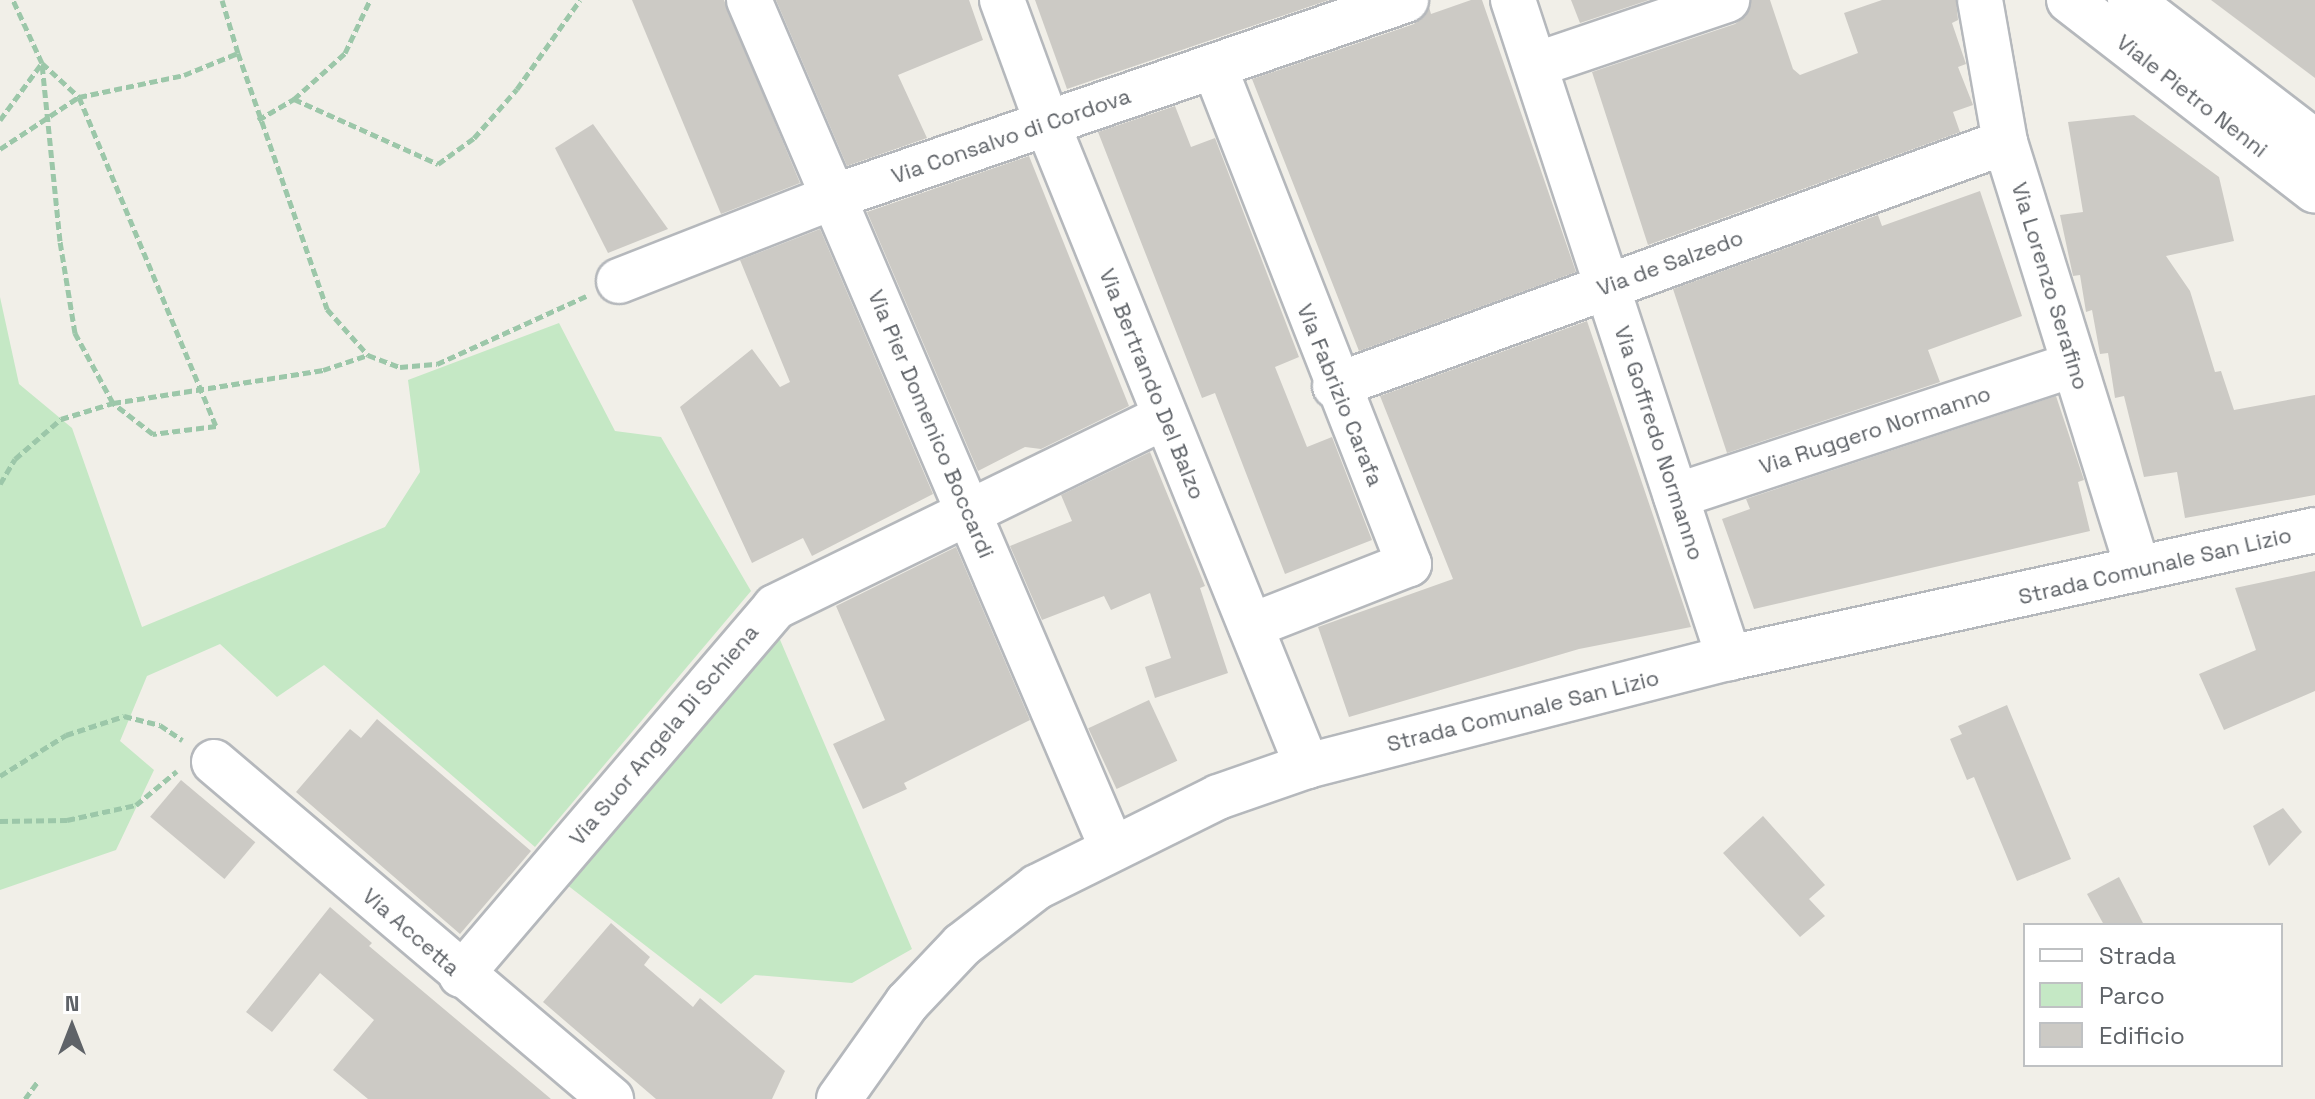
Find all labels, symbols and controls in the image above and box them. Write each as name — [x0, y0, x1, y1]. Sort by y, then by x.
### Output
street label: Viale Pietro Nenni — [2111, 29, 2273, 163]
street label: Via Consalvo di Cordova — [888, 83, 1134, 189]
street label: Via Lorenzo Serafino — [2006, 179, 2094, 393]
street label: Via de Salzedo — [1593, 224, 1747, 302]
street label: Via Bertrando Del Balzo — [1094, 265, 1210, 503]
street label: Via Pier Domenico Boccardi — [862, 286, 1000, 562]
street label: Via Fabrizio Carafa — [1291, 300, 1389, 490]
street label: Via Goffredo Normanno — [1609, 323, 1709, 563]
street label: Via Ruggero Normanno — [1756, 380, 1994, 480]
street label: Strada Comunale San Lizio — [2016, 522, 2294, 610]
street label: Via Suor Angela Di Schiena — [564, 619, 764, 851]
street label: Strada Comunale San Lizio — [1384, 664, 1662, 758]
street label: Via Accetta — [357, 883, 465, 981]
legend — [2023, 923, 2283, 1067]
text: Strada — [2099, 940, 2176, 971]
text: Parco — [2099, 980, 2165, 1011]
north arrow — [32, 987, 112, 1067]
text: N — [65, 989, 79, 1017]
text: Edificio — [2099, 1020, 2185, 1051]

